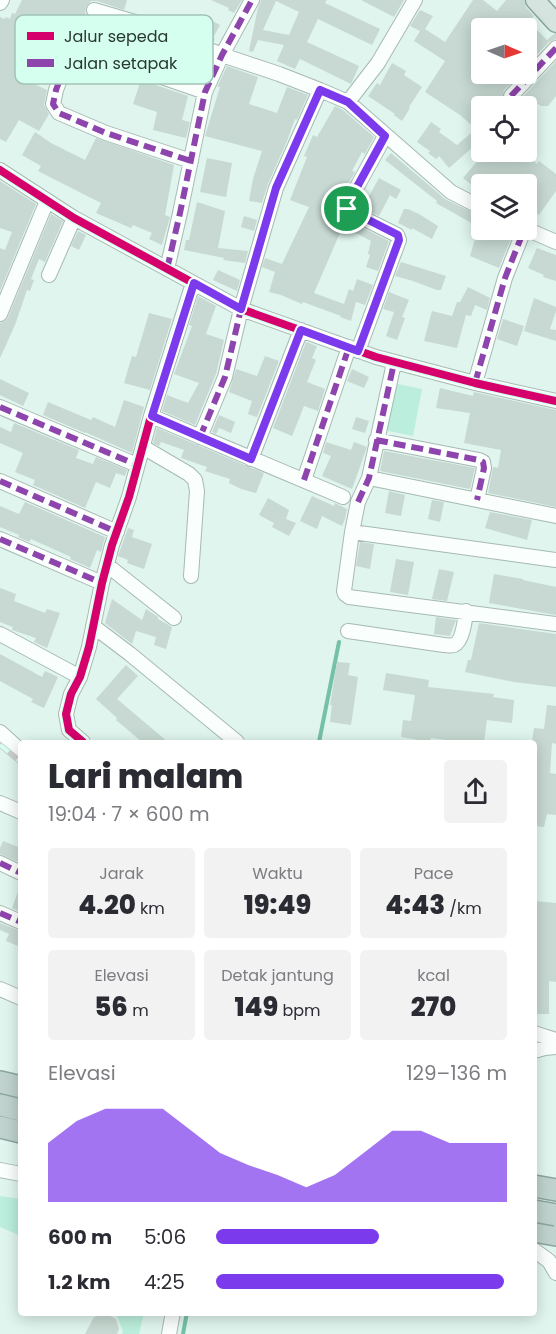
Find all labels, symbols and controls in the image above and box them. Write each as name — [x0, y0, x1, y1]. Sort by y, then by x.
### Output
legend — [15, 15, 213, 84]
north arrow — [471, 18, 537, 84]
map controls — [471, 18, 537, 240]
text: Jalur sepeda — [64, 25, 168, 48]
text: Jalan setapak — [64, 52, 178, 75]
button: locate — [471, 96, 537, 162]
button: layers — [471, 174, 537, 240]
pin — [321, 183, 372, 234]
icon: arrive — [330, 192, 363, 225]
text: Lari malam — [48, 753, 243, 800]
button: share — [444, 760, 507, 823]
text: 19:04 · 7 × 600 m — [48, 800, 210, 828]
text: Jarak — [99, 862, 144, 885]
text: Waktu — [252, 862, 303, 885]
text: Pace — [414, 862, 453, 885]
text: 4.20 — [78, 887, 136, 923]
text: 19:49 — [244, 887, 311, 923]
text: 4:43 — [385, 887, 445, 923]
text: km — [136, 897, 165, 920]
text: /km — [445, 897, 482, 920]
text: Elevasi — [94, 964, 149, 987]
text: Detak jantung — [221, 964, 334, 987]
text: kcal — [417, 964, 450, 987]
text: 56 — [94, 989, 128, 1025]
text: 149 — [234, 989, 278, 1025]
text: 270 — [411, 989, 456, 1025]
text: m — [128, 999, 149, 1022]
text: bpm — [278, 999, 321, 1022]
text: Elevasi — [48, 1059, 116, 1087]
text: 129–136 m — [406, 1059, 507, 1087]
text: 600 m — [48, 1223, 112, 1251]
text: 5:06 — [144, 1223, 186, 1251]
text: 1.2 km — [48, 1268, 110, 1296]
text: 4:25 — [144, 1268, 185, 1296]

